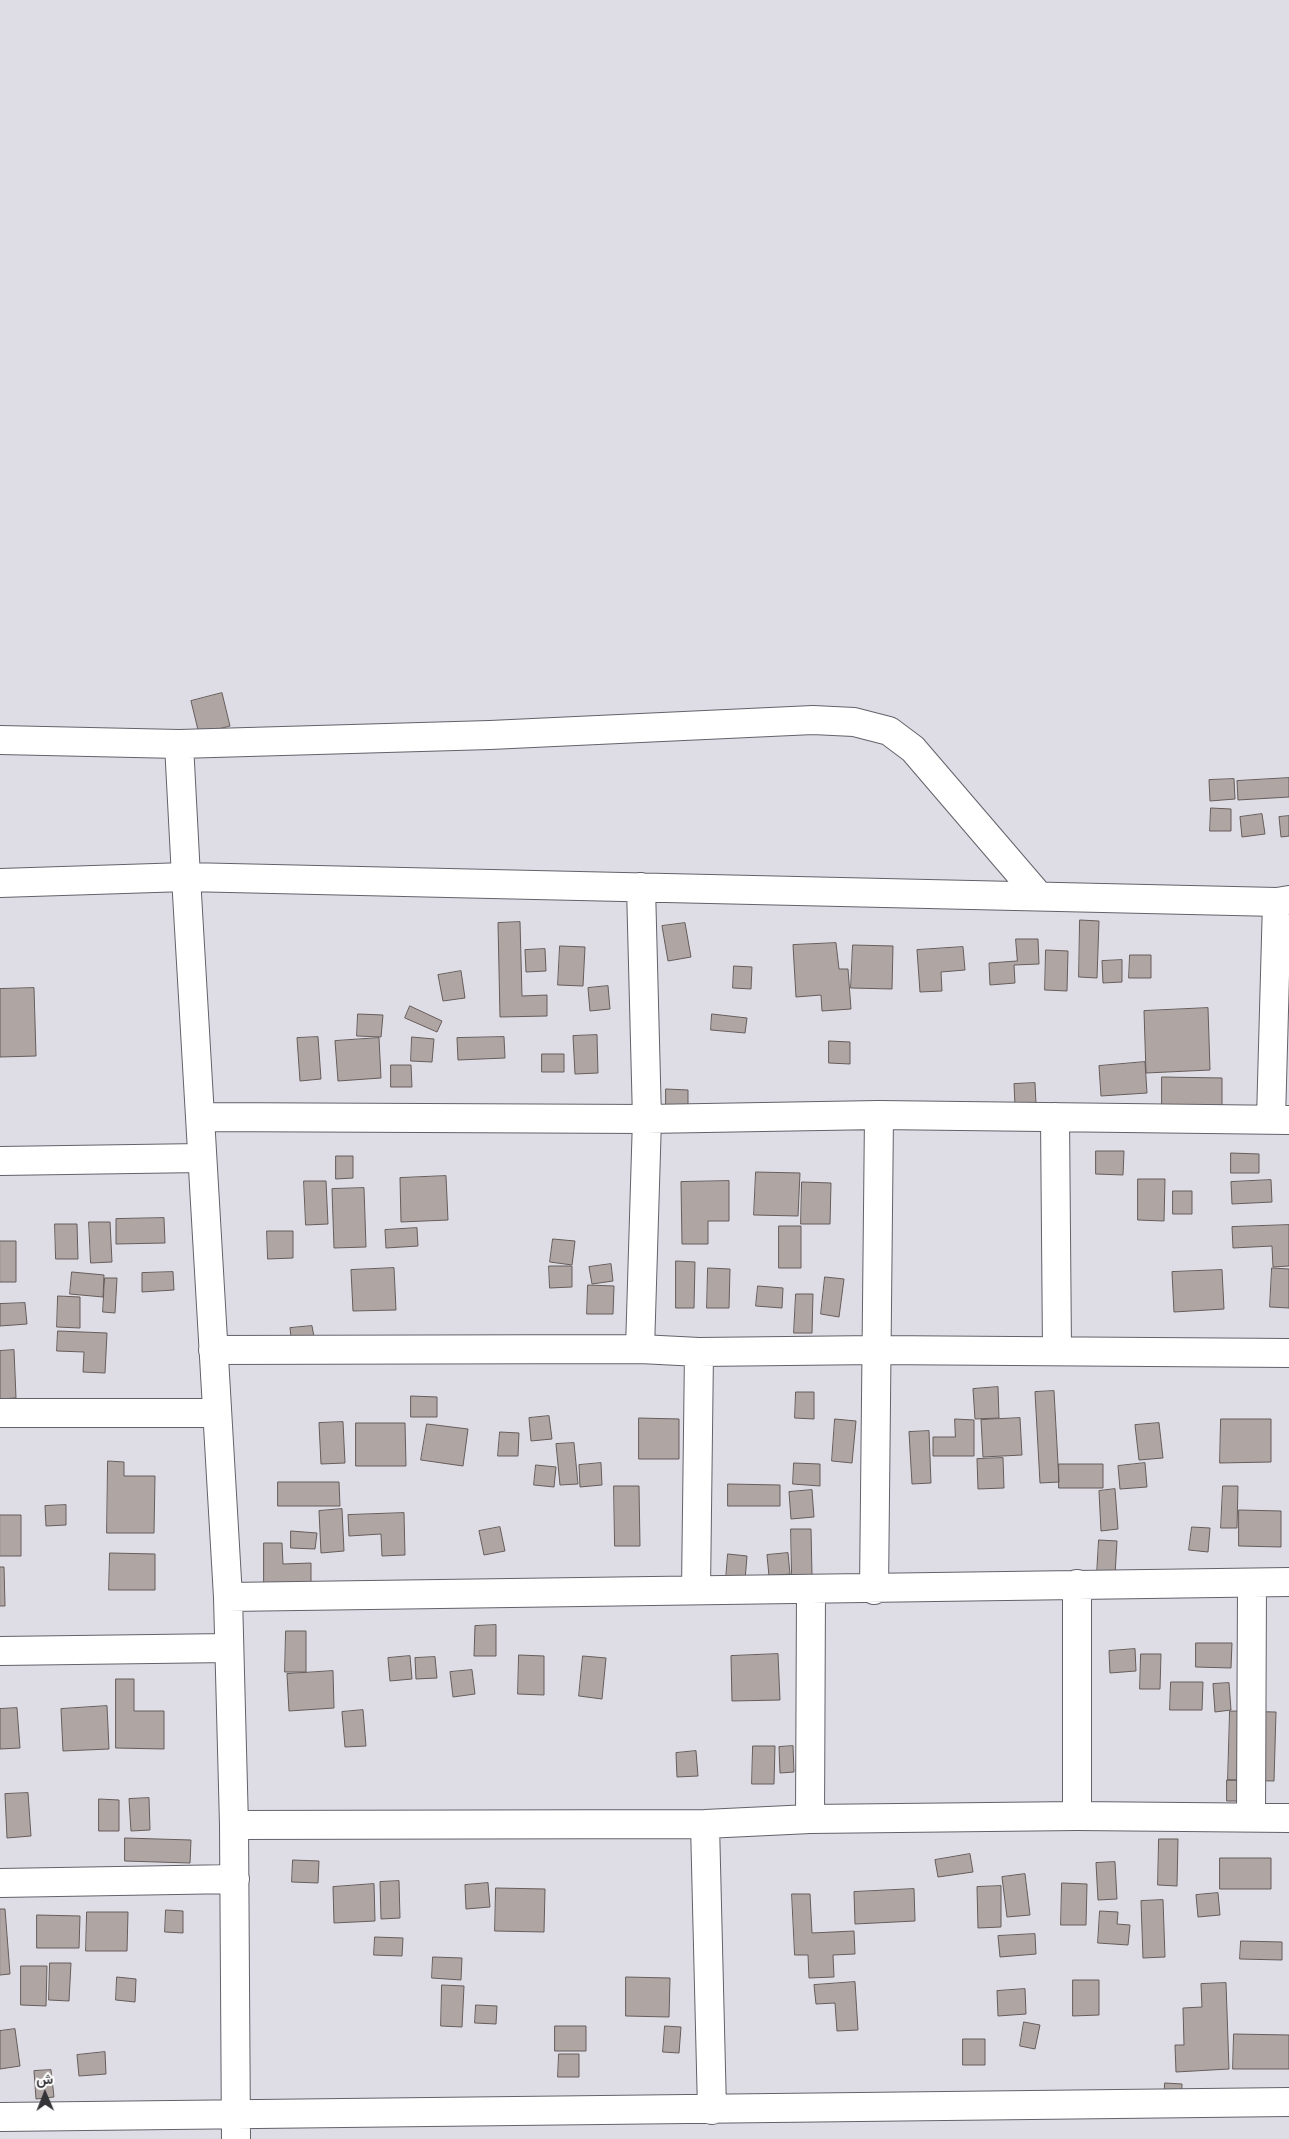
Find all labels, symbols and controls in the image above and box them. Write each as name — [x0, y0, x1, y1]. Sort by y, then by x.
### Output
north arrow — [20, 2069, 70, 2119]
text: ش — [36, 2071, 53, 2087]

